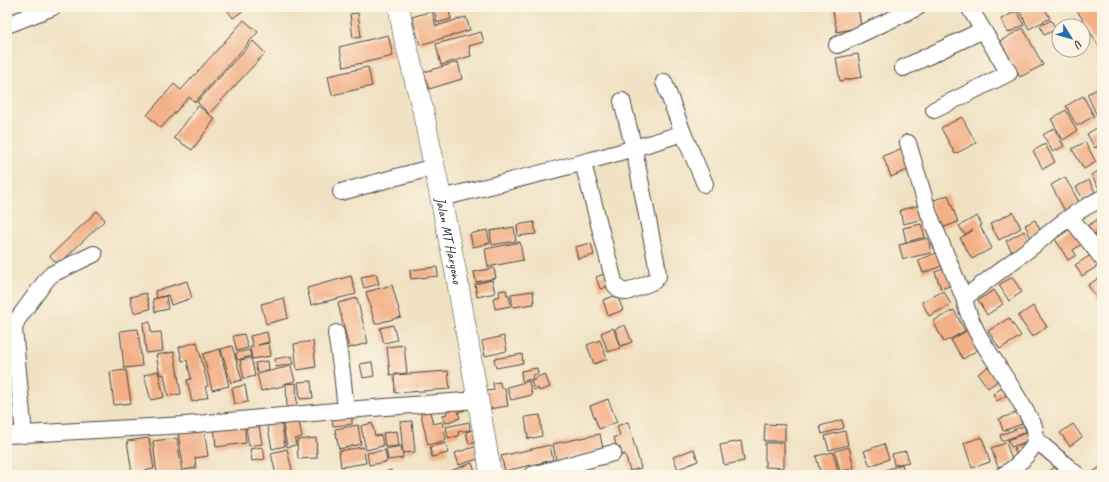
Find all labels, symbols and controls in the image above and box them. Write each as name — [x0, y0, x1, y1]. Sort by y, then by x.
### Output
north arrow — [1051, 18, 1091, 58]
text: U — [1070, 38, 1086, 52]
street label: Jalan MT Haryono — [432, 195, 466, 286]

